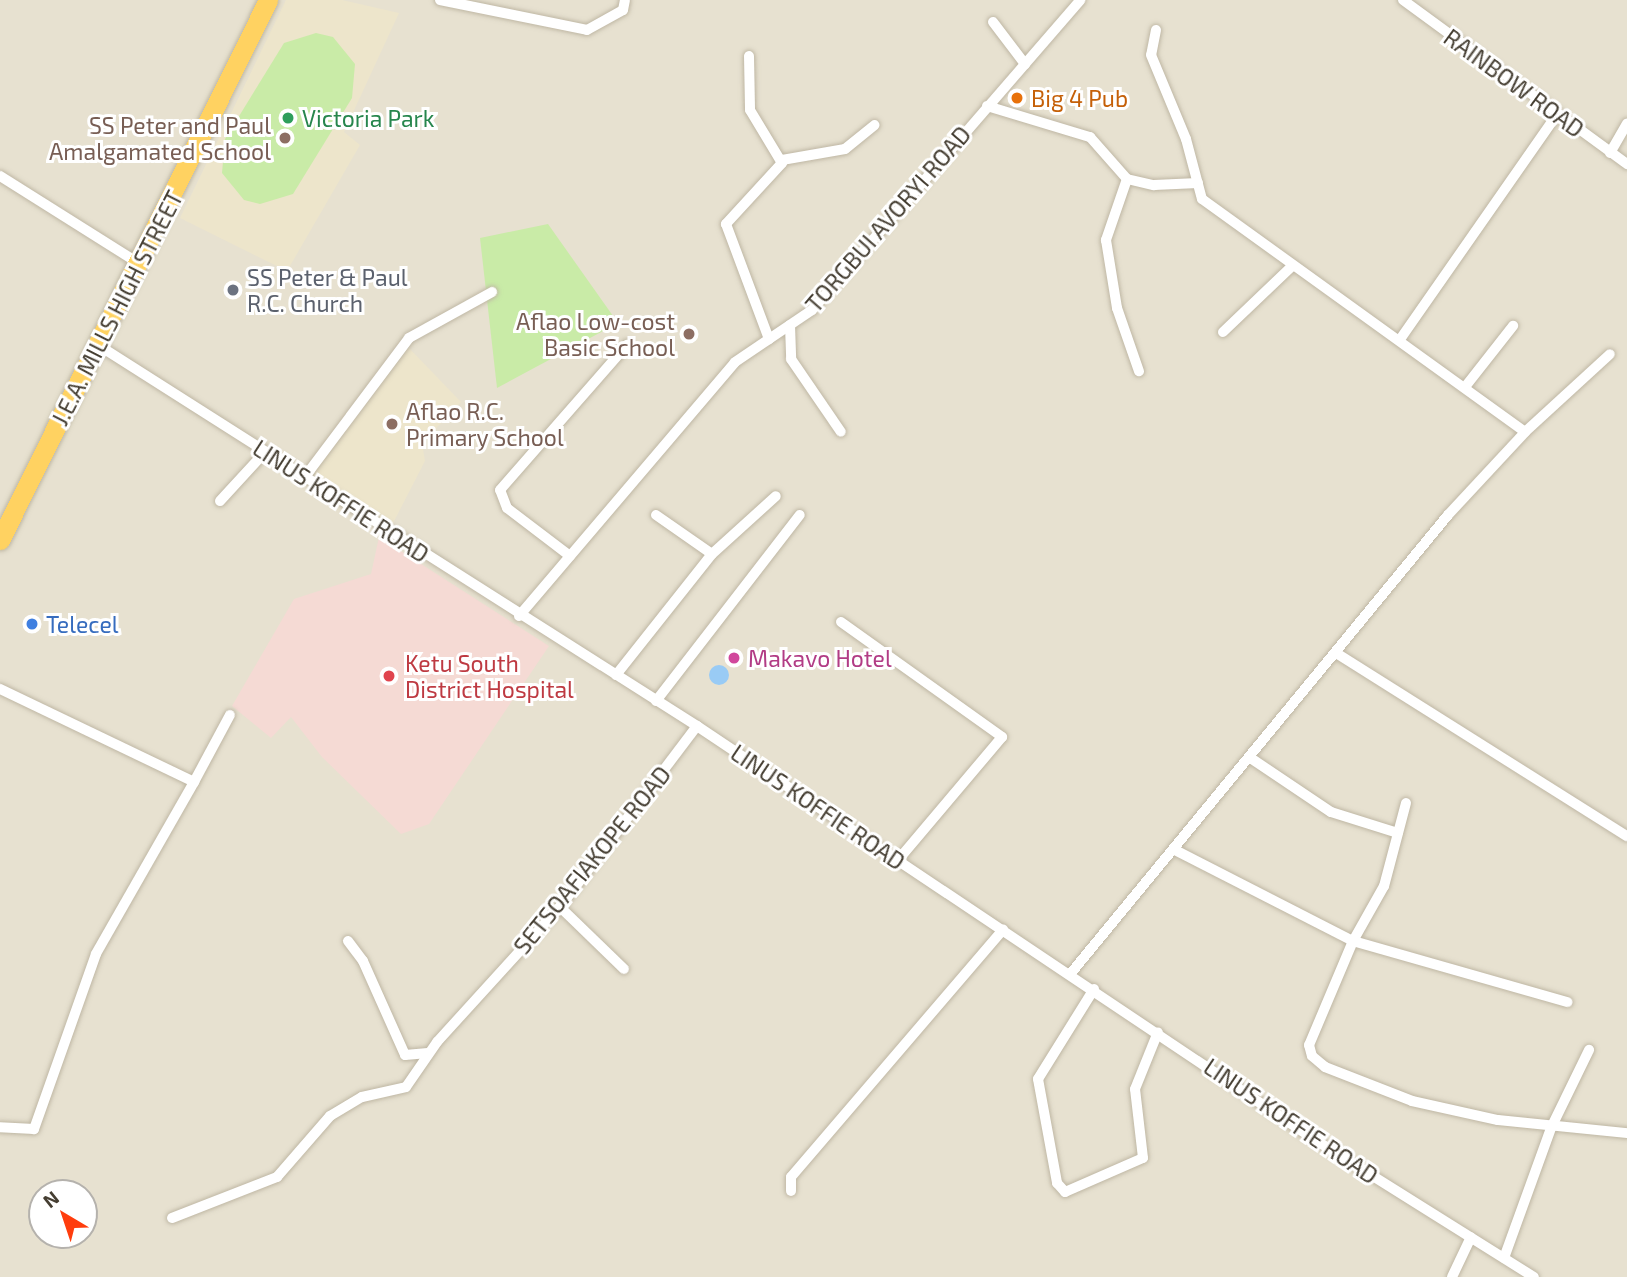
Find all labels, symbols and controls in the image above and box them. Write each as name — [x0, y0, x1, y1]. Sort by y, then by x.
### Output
street label: RAINBOW ROAD — [1439, 23, 1589, 143]
place label: Big 4 Pub — [1031, 84, 1128, 112]
marker: Big 4 Pub — [1009, 90, 1025, 106]
place label: Victoria Park — [302, 104, 435, 132]
marker: Victoria Park — [280, 110, 296, 126]
place label: SS Peter and Paul Amalgamated School — [49, 111, 271, 165]
street label: TORGBUI AVORYI ROAD — [800, 120, 976, 318]
marker: SS Peter and Paul Amalgamated School — [277, 130, 293, 146]
street label: J.E.A. MILLS HIGH STREET — [46, 186, 188, 430]
place label: SS Peter & Paul R.C. Church — [247, 263, 408, 317]
marker: SS Peter & Paul R.C. Church — [225, 282, 241, 298]
place label: Aflao Low-cost Basic School — [516, 307, 675, 361]
marker: Aflao Low-cost Basic School — [681, 326, 697, 342]
place label: Aflao R.C. Primary School — [406, 397, 564, 451]
marker: Aflao R.C. Primary School — [384, 416, 400, 432]
street label: LINUS KOFFIE ROAD — [248, 434, 434, 568]
place label: Telecel — [46, 610, 119, 638]
marker: Telecel — [24, 616, 40, 632]
place label: Makavo Hotel — [748, 644, 892, 672]
place label: Ketu South District Hospital — [405, 649, 574, 703]
marker: Makavo Hotel — [726, 650, 742, 666]
marker: Ketu South District Hospital — [379, 666, 399, 686]
street label: LINUS KOFFIE ROAD — [726, 739, 910, 875]
street label: SETSOAFIAKOPE ROAD — [508, 761, 676, 959]
street label: LINUS KOFFIE ROAD — [1199, 1053, 1383, 1189]
north arrow — [28, 1179, 98, 1249]
text: N — [38, 1186, 63, 1212]

